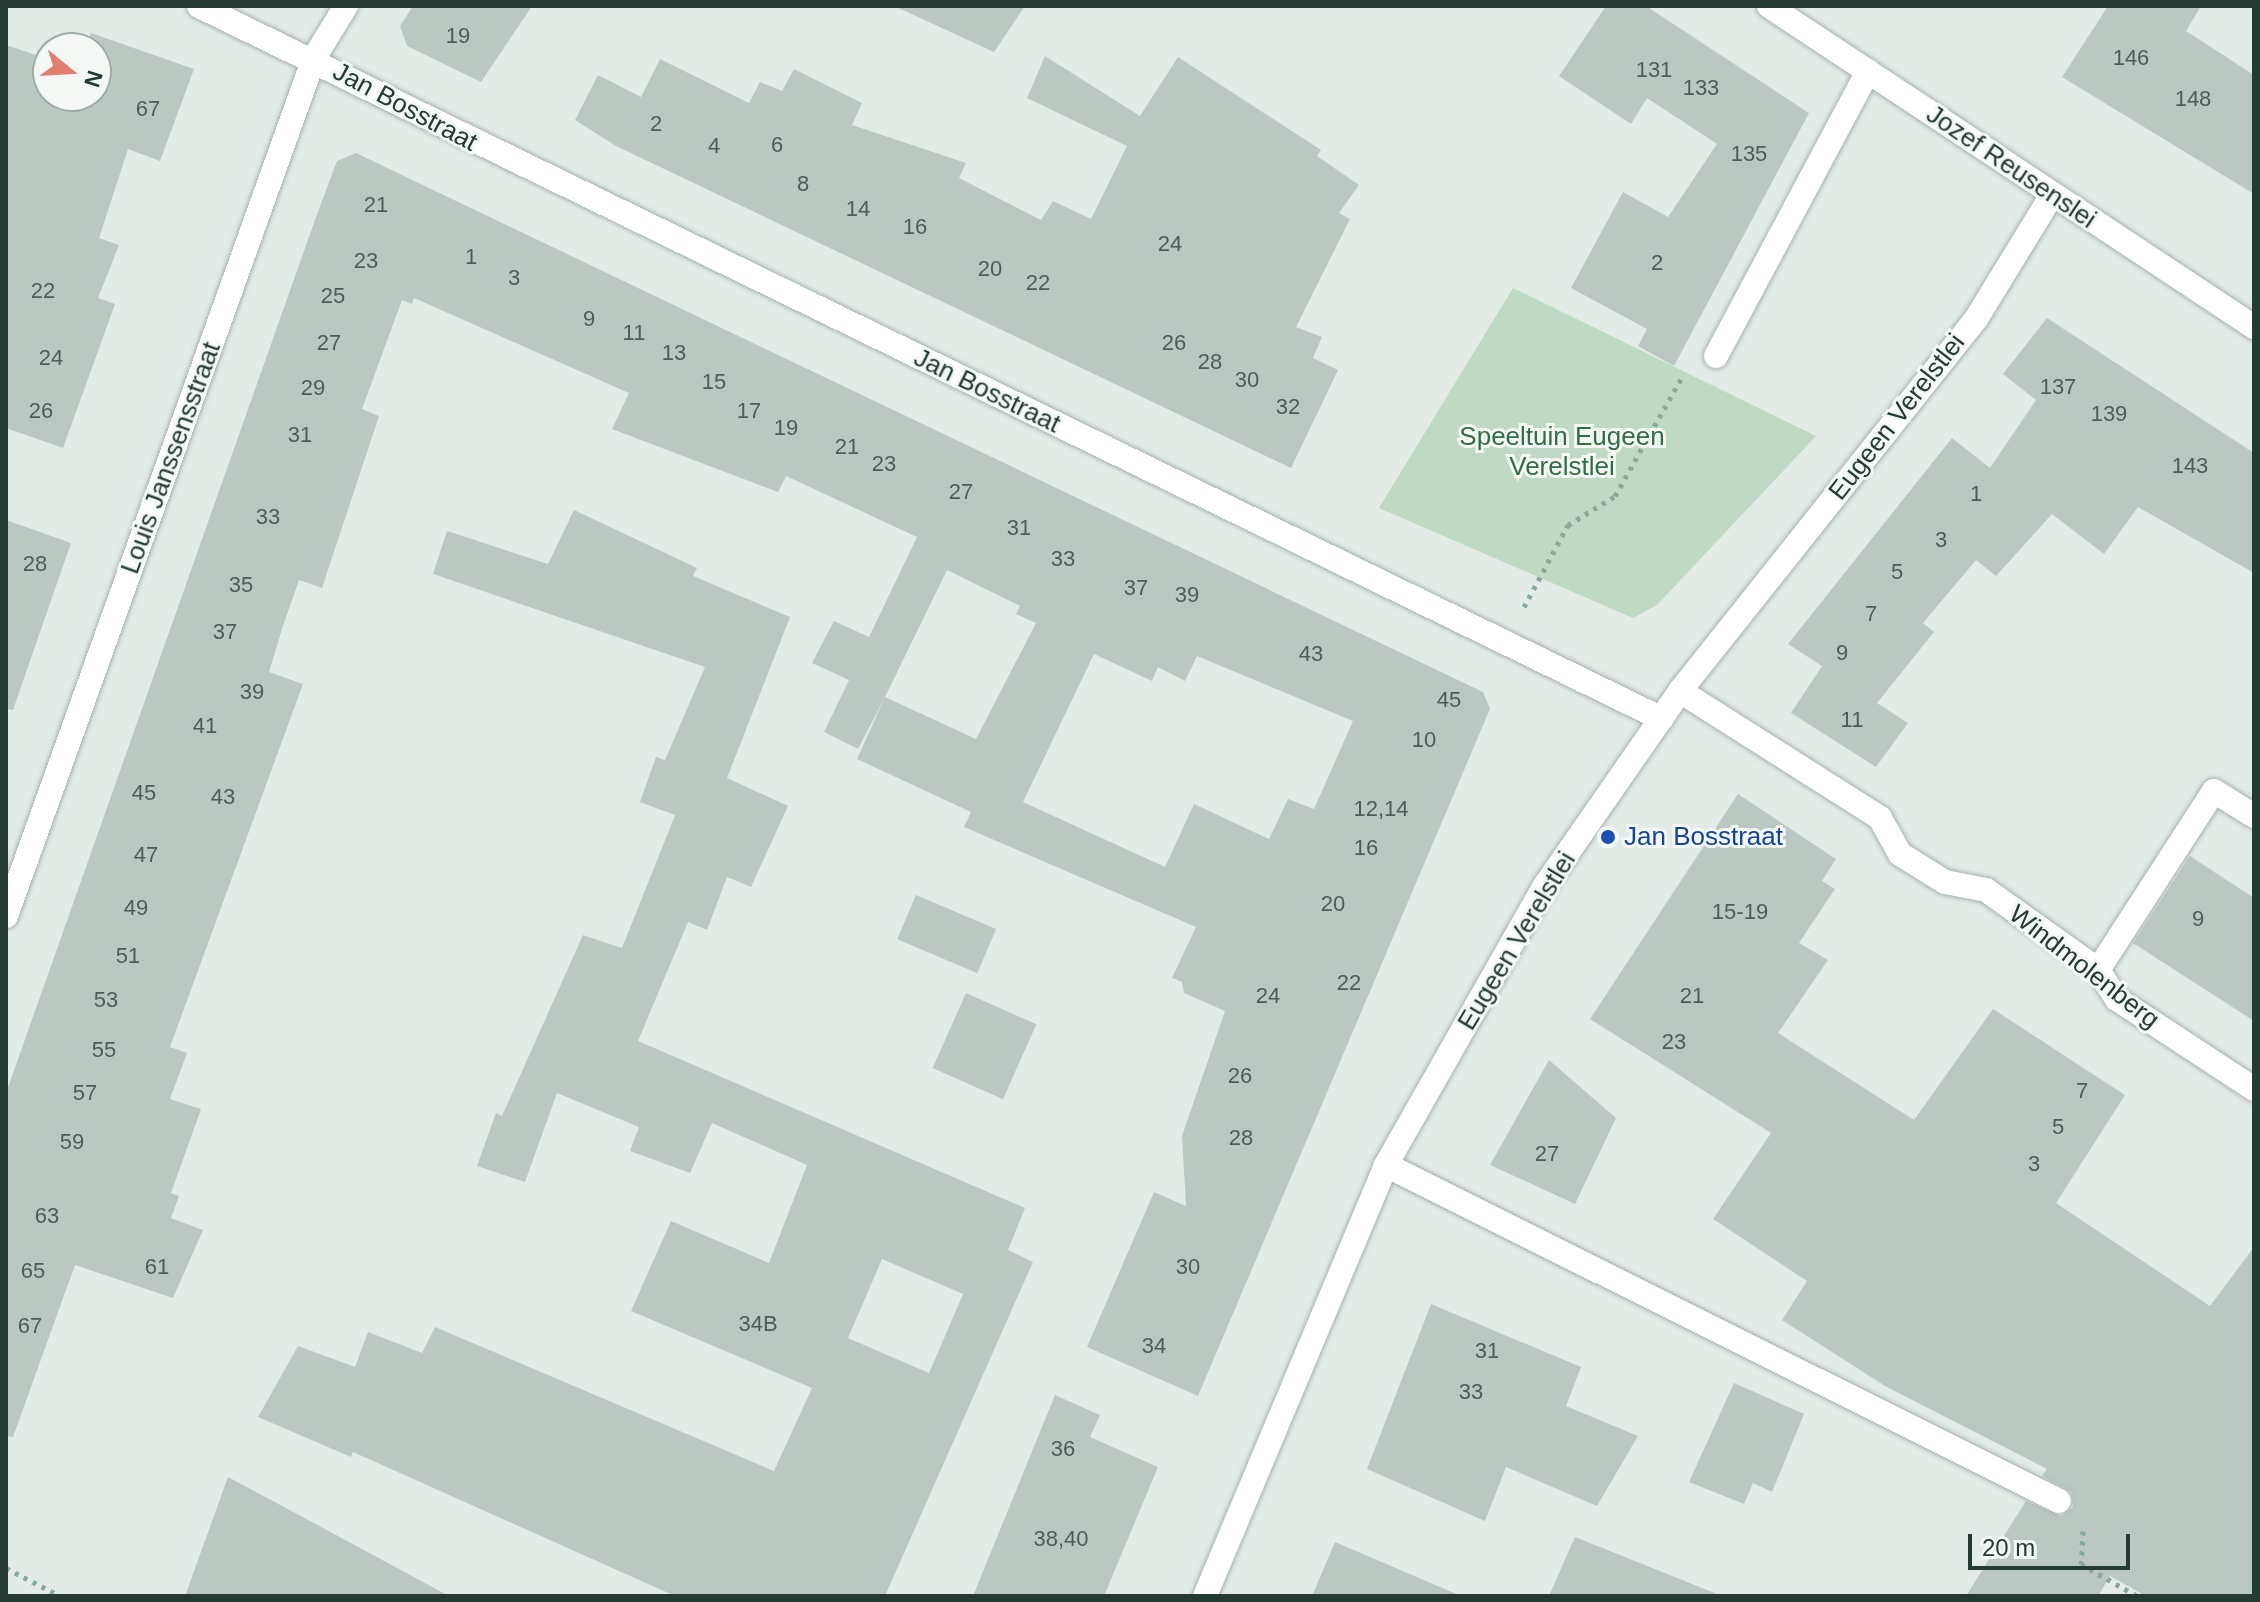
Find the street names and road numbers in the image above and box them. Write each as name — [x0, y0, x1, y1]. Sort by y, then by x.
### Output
street label: Jan Bosstraat — [327, 56, 483, 158]
street label: Jozef Reusenslei — [1920, 99, 2102, 235]
street label: Eugeen Verelstlei — [1822, 328, 1972, 506]
street label: Louis Janssensstraat — [115, 338, 227, 578]
street label: Jan Bosstraat — [909, 342, 1065, 440]
street label: Eugeen Verelstlei — [1452, 846, 1582, 1036]
street label: Windmolenberg — [2003, 899, 2165, 1035]

